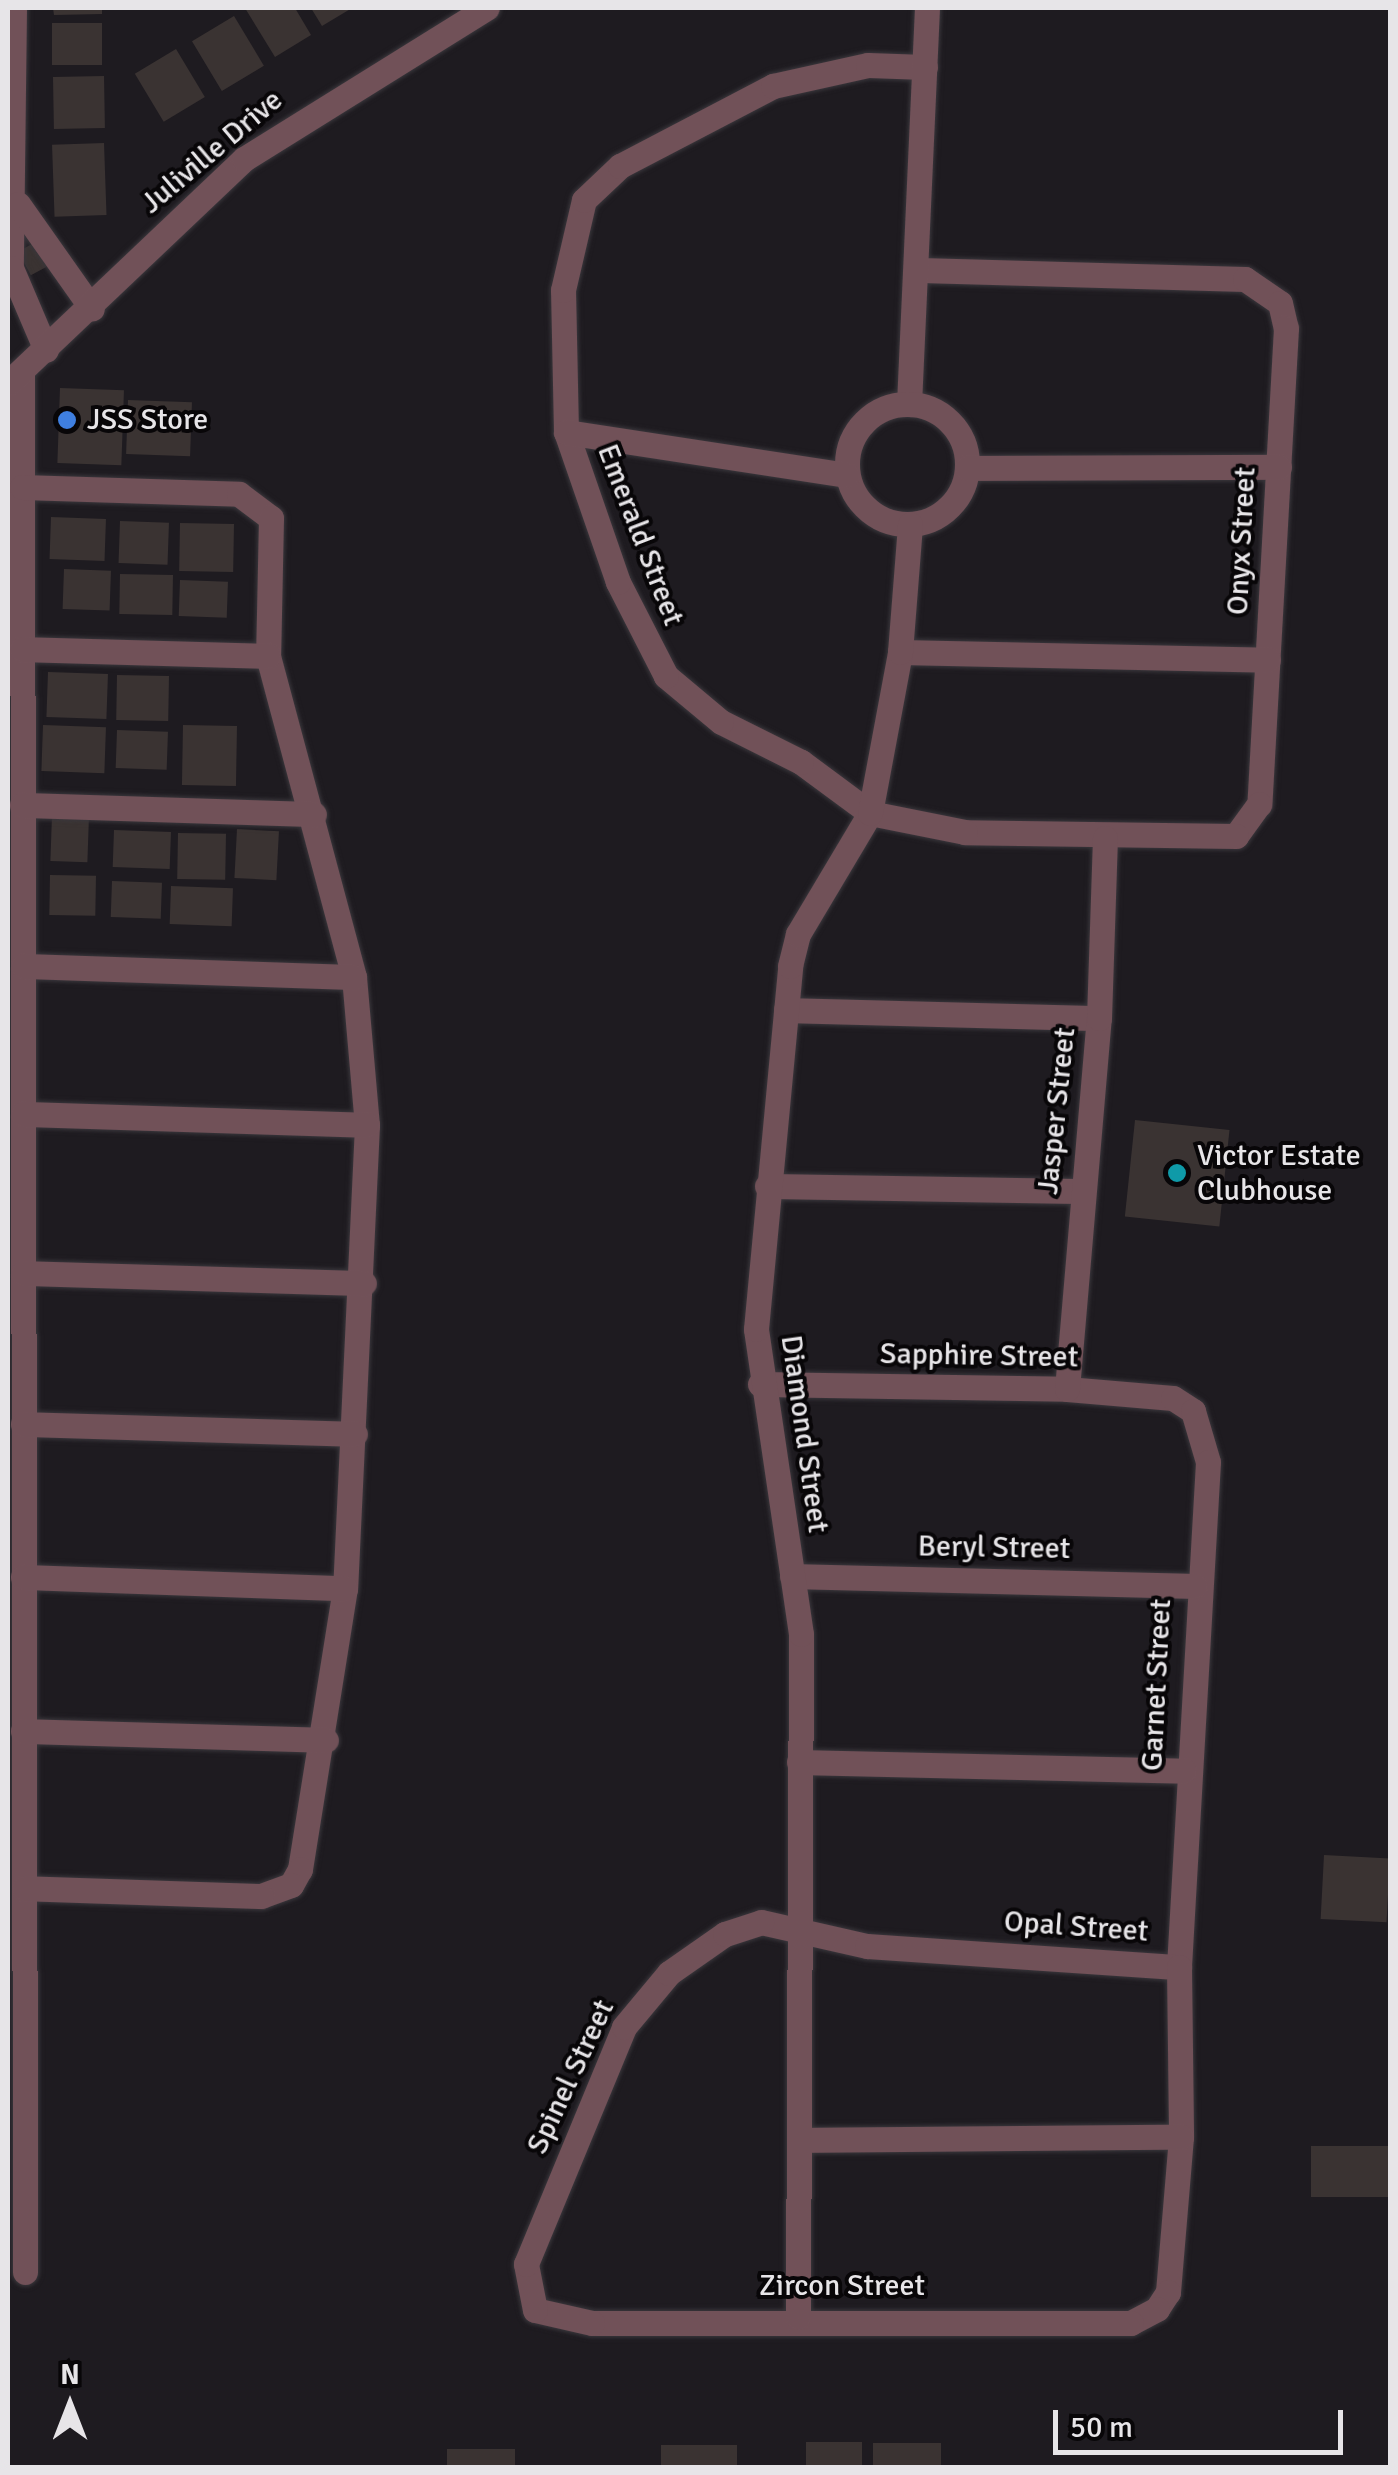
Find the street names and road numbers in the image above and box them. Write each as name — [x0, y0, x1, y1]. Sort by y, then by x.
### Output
street label: Juliville Drive — [134, 82, 290, 222]
street label: Emerald Street — [589, 439, 691, 631]
street label: Onyx Street — [1220, 466, 1264, 616]
street label: Jasper Street — [1030, 1026, 1084, 1196]
street label: Diamond Street — [772, 1333, 836, 1535]
street label: Sapphire Street — [880, 1336, 1078, 1376]
street label: Beryl Street — [917, 1529, 1071, 1567]
street label: Garnet Street — [1135, 1598, 1179, 1772]
street label: Opal Street — [1003, 1904, 1149, 1950]
street label: Spinel Street — [520, 1994, 622, 2160]
street label: Zircon Street — [759, 2268, 925, 2304]

